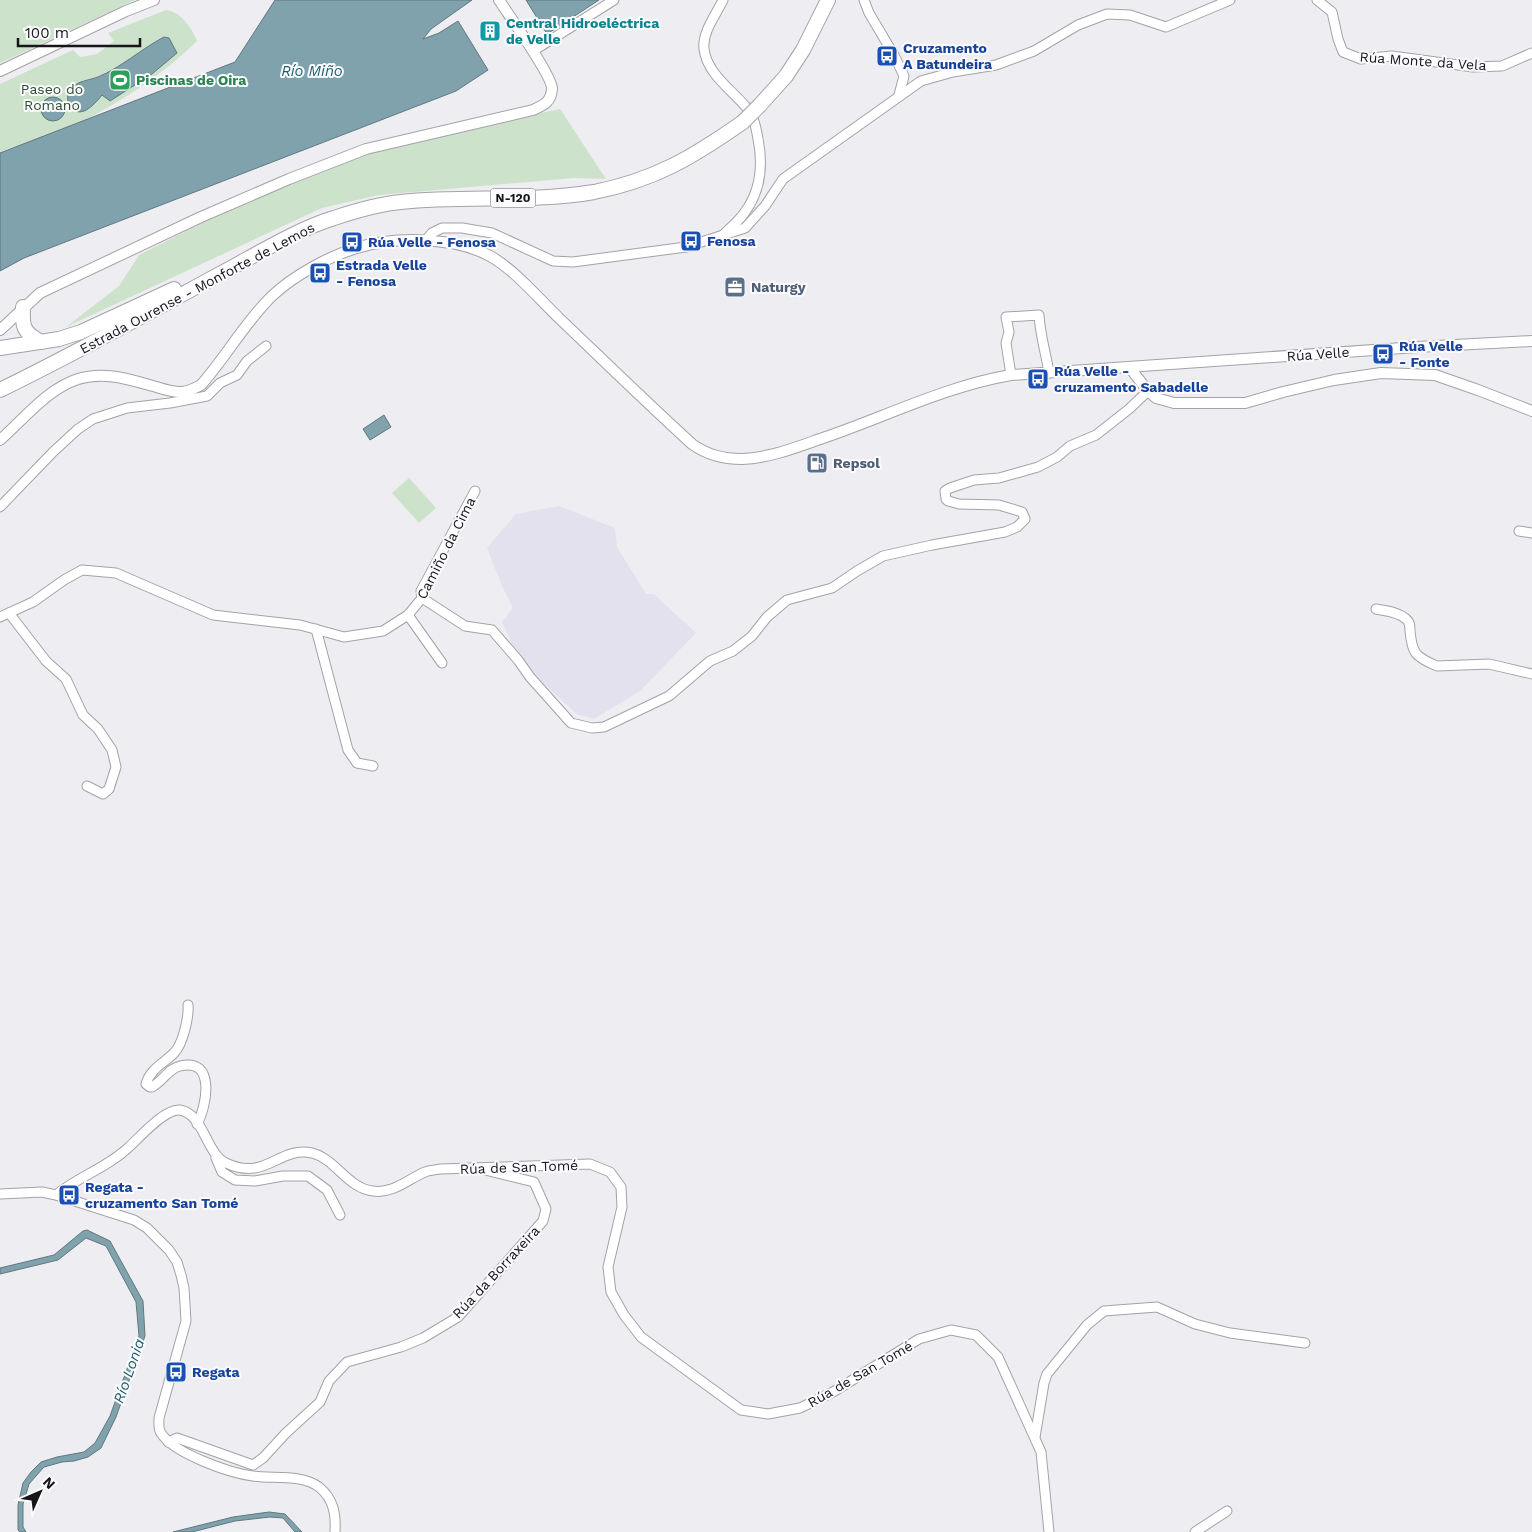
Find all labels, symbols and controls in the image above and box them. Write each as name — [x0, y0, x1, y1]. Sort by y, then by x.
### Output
scale bar — [18, 15, 140, 47]
place label: Central Hidroeléctrica de Velle — [506, 15, 660, 47]
building icon: Central Hidroeléctrica de Velle — [478, 19, 502, 43]
text: 100 m — [25, 24, 69, 42]
place label: Cruzamento A Batundeira — [903, 40, 993, 72]
bus stop icon: Cruzamento A Batundeira — [875, 44, 899, 68]
street label: Rúa Monte da Vela — [1359, 49, 1487, 73]
water label: Río Miño — [281, 62, 343, 80]
sports icon: Piscinas de Oira — [108, 68, 132, 92]
place label: Piscinas de Oira — [136, 72, 247, 88]
park label: Paseo do Romano — [21, 81, 83, 113]
road number: N-120 — [490, 188, 536, 208]
street label: Estrada Ourense - Monforte de Lemos — [77, 219, 317, 357]
bus stop icon: Fenosa — [679, 229, 703, 253]
bus stop icon: Rúa Velle - Fenosa — [340, 230, 364, 254]
place label: Fenosa — [707, 233, 757, 249]
place label: Rúa Velle - Fenosa — [368, 234, 497, 250]
place label: Estrada Velle - Fenosa — [336, 257, 427, 289]
bus stop icon: Estrada Velle - Fenosa — [308, 261, 332, 285]
office icon: Naturgy — [723, 275, 747, 299]
place label: Naturgy — [751, 279, 806, 295]
place label: Rúa Velle - Fonte — [1399, 338, 1463, 370]
bus stop icon: Rúa Velle - Fonte — [1371, 342, 1395, 366]
street label: Rúa Velle — [1286, 344, 1350, 364]
place label: Rúa Velle - cruzamento Sabadelle — [1054, 363, 1208, 395]
bus stop icon: Rúa Velle - cruzamento Sabadelle — [1026, 367, 1050, 391]
fuel station icon: Repsol — [805, 451, 829, 475]
place label: Repsol — [833, 455, 880, 471]
street label: Camiño da Cima — [413, 494, 479, 602]
street label: Rúa de San Tomé — [460, 1157, 578, 1177]
place label: Regata - cruzamento San Tomé — [85, 1179, 238, 1211]
bus stop icon: Regata - cruzamento San Tomé — [57, 1183, 81, 1207]
street label: Rúa da Borraxeira — [449, 1222, 543, 1322]
water label: Río Lonia — [110, 1336, 148, 1406]
street label: Rúa de San Tomé — [805, 1337, 915, 1411]
bus stop icon: Regata — [164, 1360, 188, 1384]
place label: Regata — [192, 1364, 241, 1380]
north arrow — [15, 1467, 65, 1517]
text: N — [40, 1473, 59, 1492]

